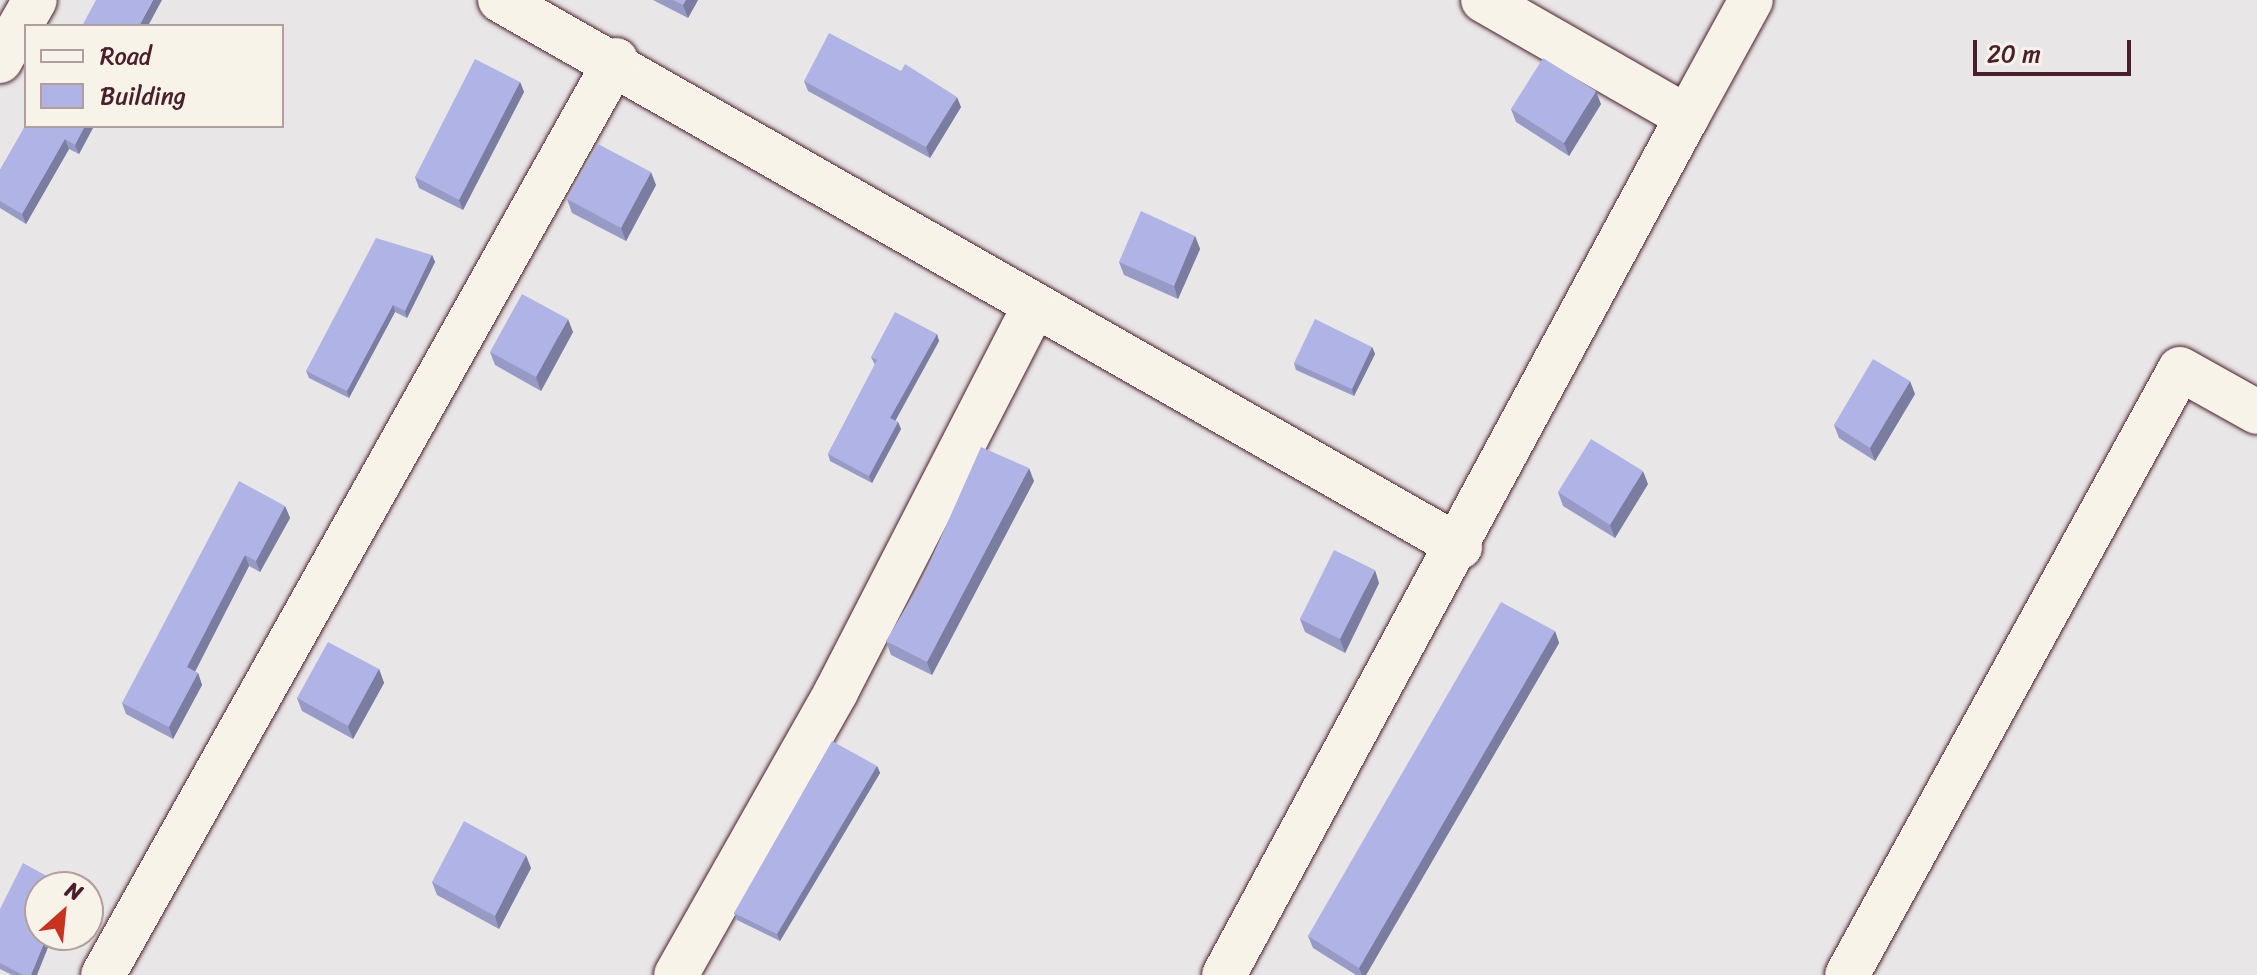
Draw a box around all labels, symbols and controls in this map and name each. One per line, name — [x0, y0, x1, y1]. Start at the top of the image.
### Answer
legend — [24, 24, 284, 128]
scale bar — [1977, 24, 2135, 74]
text: 20 m — [1987, 33, 2041, 75]
text: Road — [100, 35, 151, 77]
text: Building — [100, 75, 186, 117]
text: N — [59, 870, 90, 912]
north arrow — [24, 871, 104, 951]

